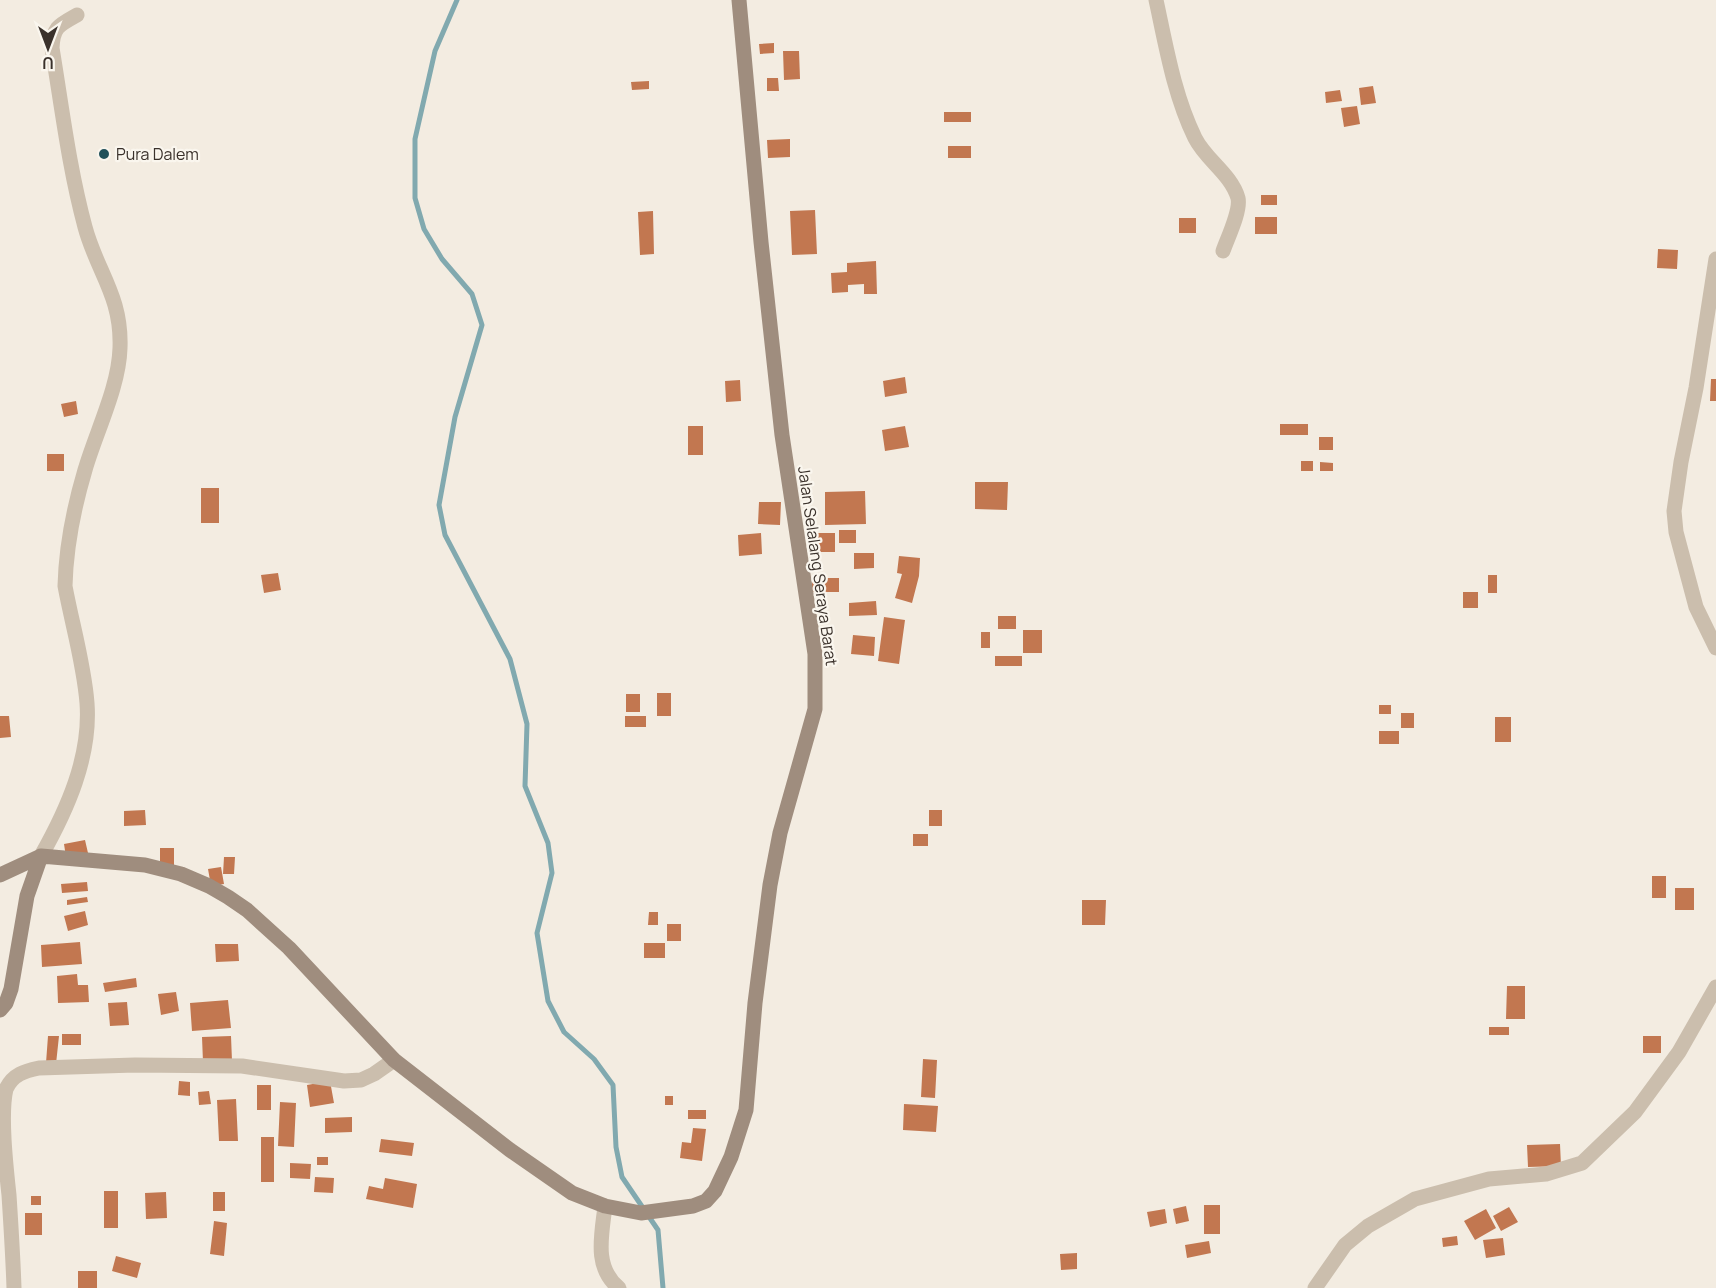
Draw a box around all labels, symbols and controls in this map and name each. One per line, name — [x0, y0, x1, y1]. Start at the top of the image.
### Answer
north arrow — [18, 18, 78, 78]
text: U — [42, 52, 54, 74]
place label: Pura Dalem — [116, 143, 199, 165]
marker: Pura Dalem — [97, 147, 111, 161]
street label: Jalan Selalang Seraya Barat — [793, 465, 843, 667]

